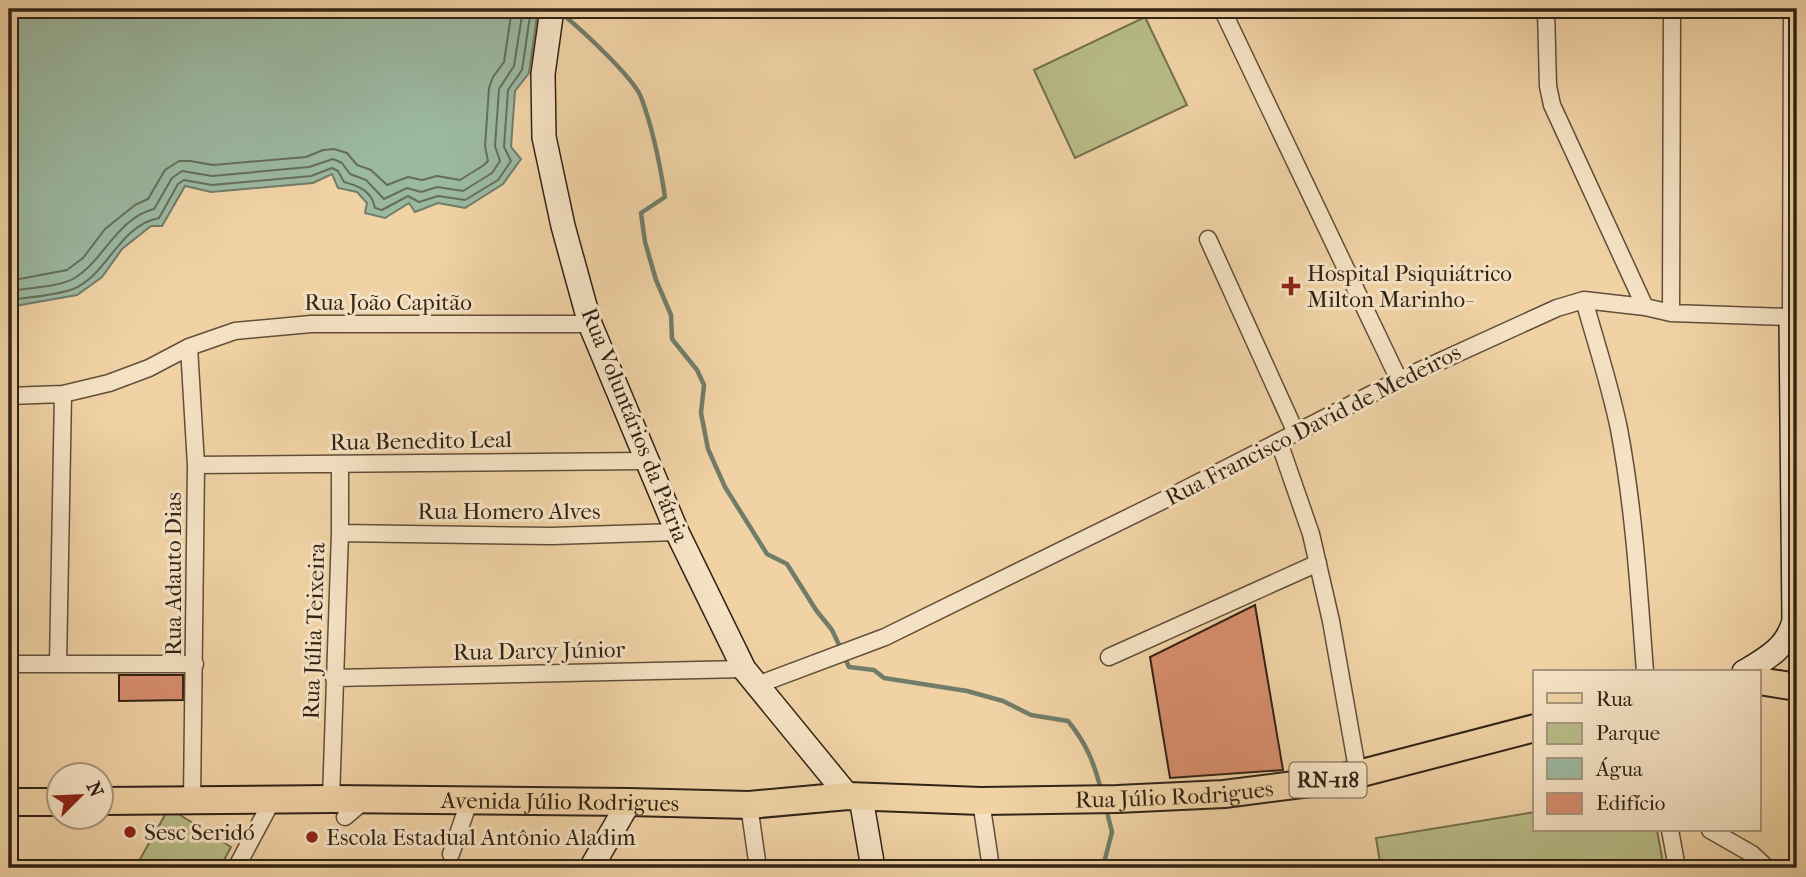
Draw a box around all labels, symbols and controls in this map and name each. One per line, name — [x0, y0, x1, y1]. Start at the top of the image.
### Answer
place label: Hospital Psiquiátrico Milton Marinho- — [1307, 260, 1512, 313]
marker: Hospital Psiquiátrico Milton Marinho- — [1281, 276, 1301, 296]
street label: Rua João Capitão — [304, 289, 472, 316]
street label: Rua Voluntários da Pátria — [576, 304, 695, 547]
street label: Rua Francisco David de Medeiros — [1161, 339, 1465, 511]
street label: Rua Benedito Leal — [330, 426, 513, 456]
street label: Rua Adauto Dias — [160, 492, 187, 656]
street label: Rua Homero Alves — [418, 498, 600, 525]
street label: Rua Júlia Teixeira — [297, 542, 331, 720]
street label: Rua Darcy Júnior — [453, 636, 626, 666]
legend — [1533, 670, 1760, 832]
text: Rua — [1596, 687, 1633, 711]
text: Parque — [1596, 721, 1660, 745]
text: Água — [1595, 757, 1643, 781]
north arrow — [46, 762, 116, 832]
road number: RN-118 — [1290, 762, 1366, 798]
street label: Rua Júlio Rodrigues — [1075, 774, 1275, 813]
text: N — [82, 778, 108, 801]
street label: Avenida Júlio Rodrigues — [440, 787, 680, 817]
text: Edifício — [1596, 791, 1665, 815]
place label: Sesc Seridó — [144, 819, 255, 846]
marker: Sesc Seridó — [122, 824, 138, 840]
place label: Escola Estadual Antônio Aladim — [326, 824, 636, 851]
marker: Escola Estadual Antônio Aladim — [304, 829, 320, 845]

